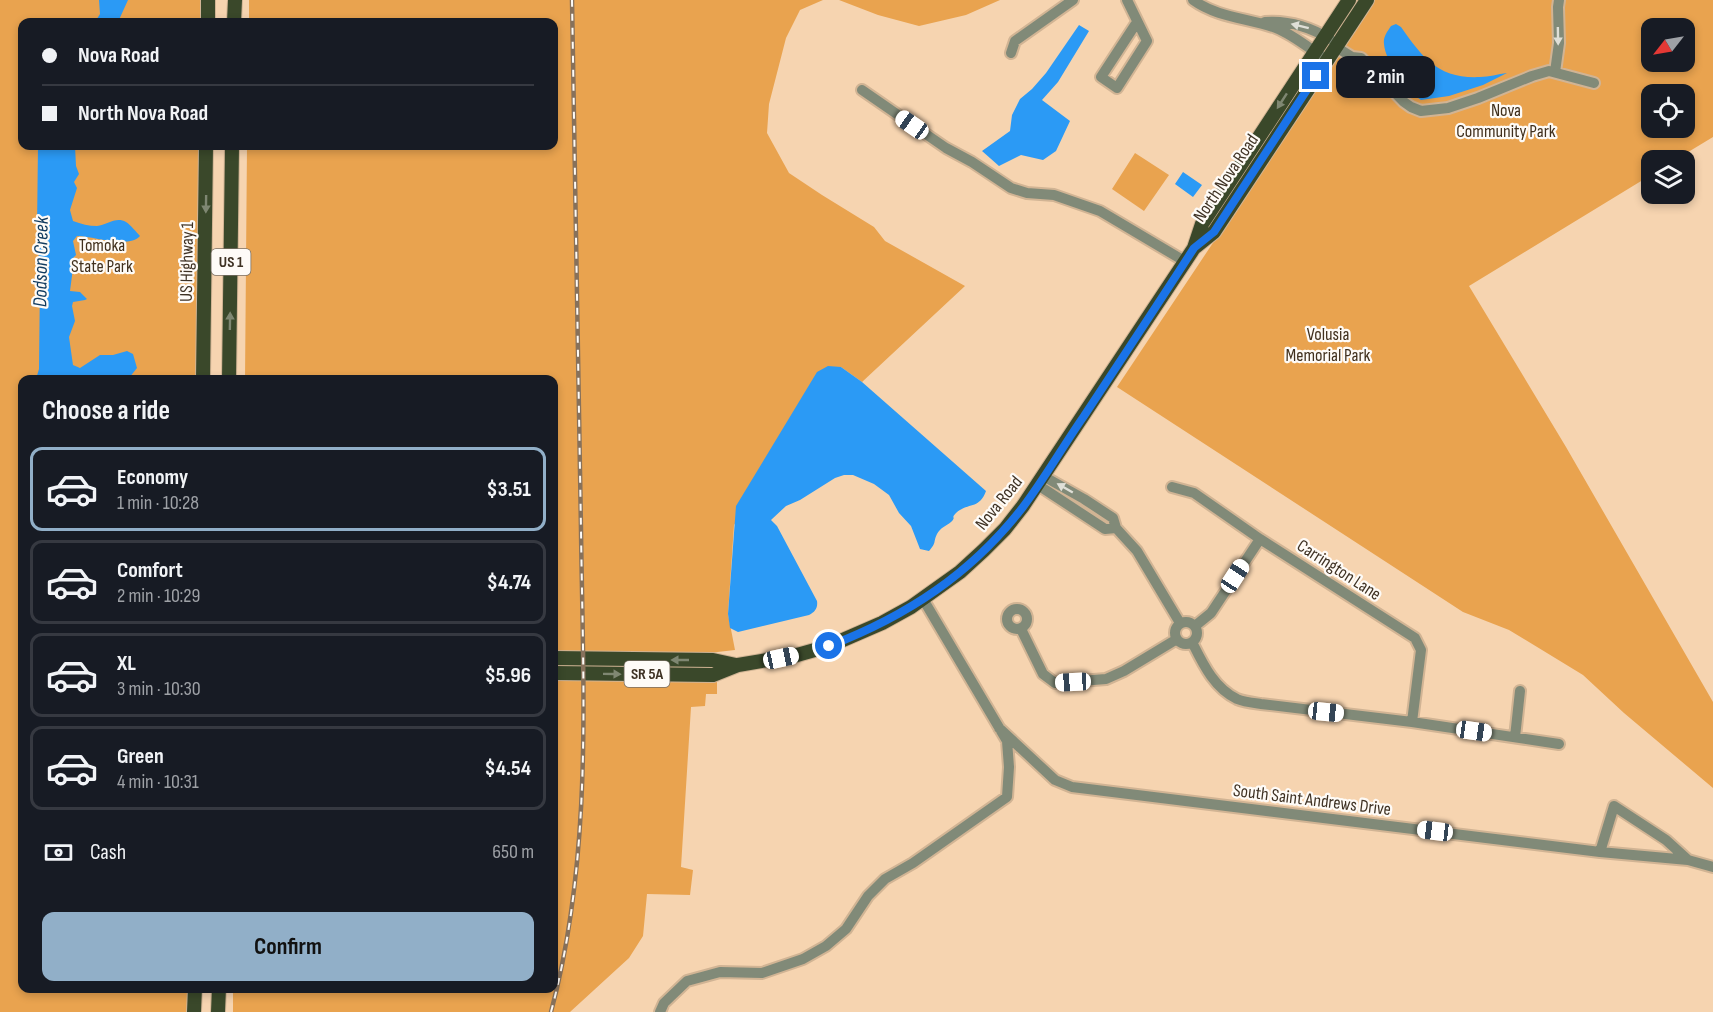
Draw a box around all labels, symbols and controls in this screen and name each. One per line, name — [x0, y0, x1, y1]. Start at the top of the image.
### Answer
north arrow — [1641, 18, 1695, 72]
map controls — [1641, 18, 1695, 204]
one-way arrow — [1291, 20, 1309, 30]
one-way arrow — [1554, 26, 1563, 45]
text: Nova Road — [78, 42, 159, 69]
callout: 2 min — [1337, 55, 1436, 97]
route end — [1302, 62, 1329, 89]
text: 2 min — [1366, 65, 1405, 89]
button: locate — [1641, 84, 1695, 138]
one-way arrow — [1277, 93, 1288, 109]
text: North Nova Road — [78, 100, 208, 127]
park label: Nova Community Park — [1456, 100, 1556, 142]
car — [892, 107, 932, 143]
street label: North Nova Road — [1189, 130, 1263, 226]
button: layers — [1641, 150, 1695, 204]
one-way arrow — [201, 194, 211, 213]
water label: Dodson Creek — [28, 216, 54, 307]
street label: US Highway 1 — [176, 221, 198, 302]
park label: Tomoka State Park — [71, 235, 133, 277]
road number: US 1 — [212, 249, 250, 275]
one-way arrow — [225, 312, 234, 331]
park label: Volusia Memorial Park — [1286, 324, 1371, 366]
text: Choose a ride — [42, 395, 170, 427]
icon: car — [45, 462, 99, 516]
text: Economy — [117, 464, 188, 491]
street label: Nova Road — [971, 472, 1027, 534]
text: $3.51 — [487, 476, 531, 503]
one-way arrow — [1056, 483, 1073, 493]
text: 1 min · 10:28 — [117, 491, 199, 515]
street label: Carrington Lane — [1293, 535, 1385, 605]
icon: car — [45, 555, 99, 609]
car — [1218, 556, 1252, 596]
text: Comfort — [117, 557, 183, 584]
text: $4.74 — [487, 569, 531, 596]
text: 2 min · 10:29 — [117, 584, 200, 608]
route start — [815, 632, 842, 659]
car — [762, 645, 800, 671]
icon: car — [45, 648, 99, 702]
text: XL — [117, 650, 136, 677]
one-way arrow — [671, 655, 690, 665]
road number: SR 5A — [624, 661, 670, 687]
text: $5.96 — [485, 662, 531, 689]
one-way arrow — [602, 669, 621, 679]
car — [1055, 672, 1091, 692]
text: 3 min · 10:30 — [117, 677, 201, 701]
car — [1307, 701, 1345, 723]
car — [1455, 720, 1493, 742]
icon: car — [45, 741, 99, 795]
text: Green — [117, 743, 164, 770]
text: $4.54 — [485, 755, 531, 782]
text: 4 min · 10:31 — [117, 770, 199, 794]
street label: South Saint Andrews Drive — [1232, 780, 1392, 820]
car — [1416, 820, 1454, 842]
icon: cash — [42, 836, 75, 869]
text: Cash — [90, 839, 126, 866]
text: 650 m — [492, 840, 534, 864]
button: Confirm — [42, 912, 534, 981]

